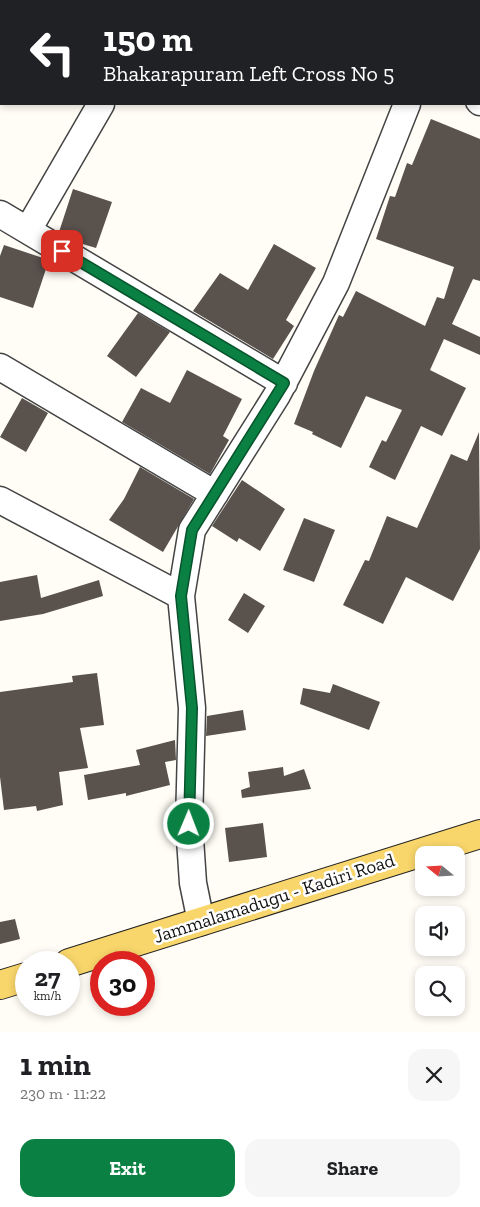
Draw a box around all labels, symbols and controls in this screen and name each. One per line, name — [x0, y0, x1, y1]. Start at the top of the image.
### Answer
text: 150 m — [103, 18, 193, 60]
icon: left — [20, 20, 85, 85]
text: Bhakarapuram Left Cross No 5 — [103, 60, 394, 87]
pin — [41, 230, 83, 272]
icon: arrive — [48, 237, 76, 265]
position arrow — [162, 797, 214, 849]
north arrow — [415, 846, 465, 896]
map controls — [415, 846, 465, 1016]
street label: Jammalamadugu - Kadiri Road — [151, 848, 398, 948]
button: sound — [415, 906, 465, 956]
speed limit sign: 30 — [90, 951, 155, 1016]
text: 27 — [35, 962, 60, 992]
button: search — [415, 966, 465, 1016]
text: km/h — [34, 989, 61, 1003]
text: 1 min — [20, 1047, 91, 1083]
button: close — [408, 1049, 460, 1101]
text: 230 m · 11:22 — [20, 1084, 106, 1103]
button: Exit — [20, 1139, 235, 1197]
button: Share — [245, 1139, 460, 1197]

